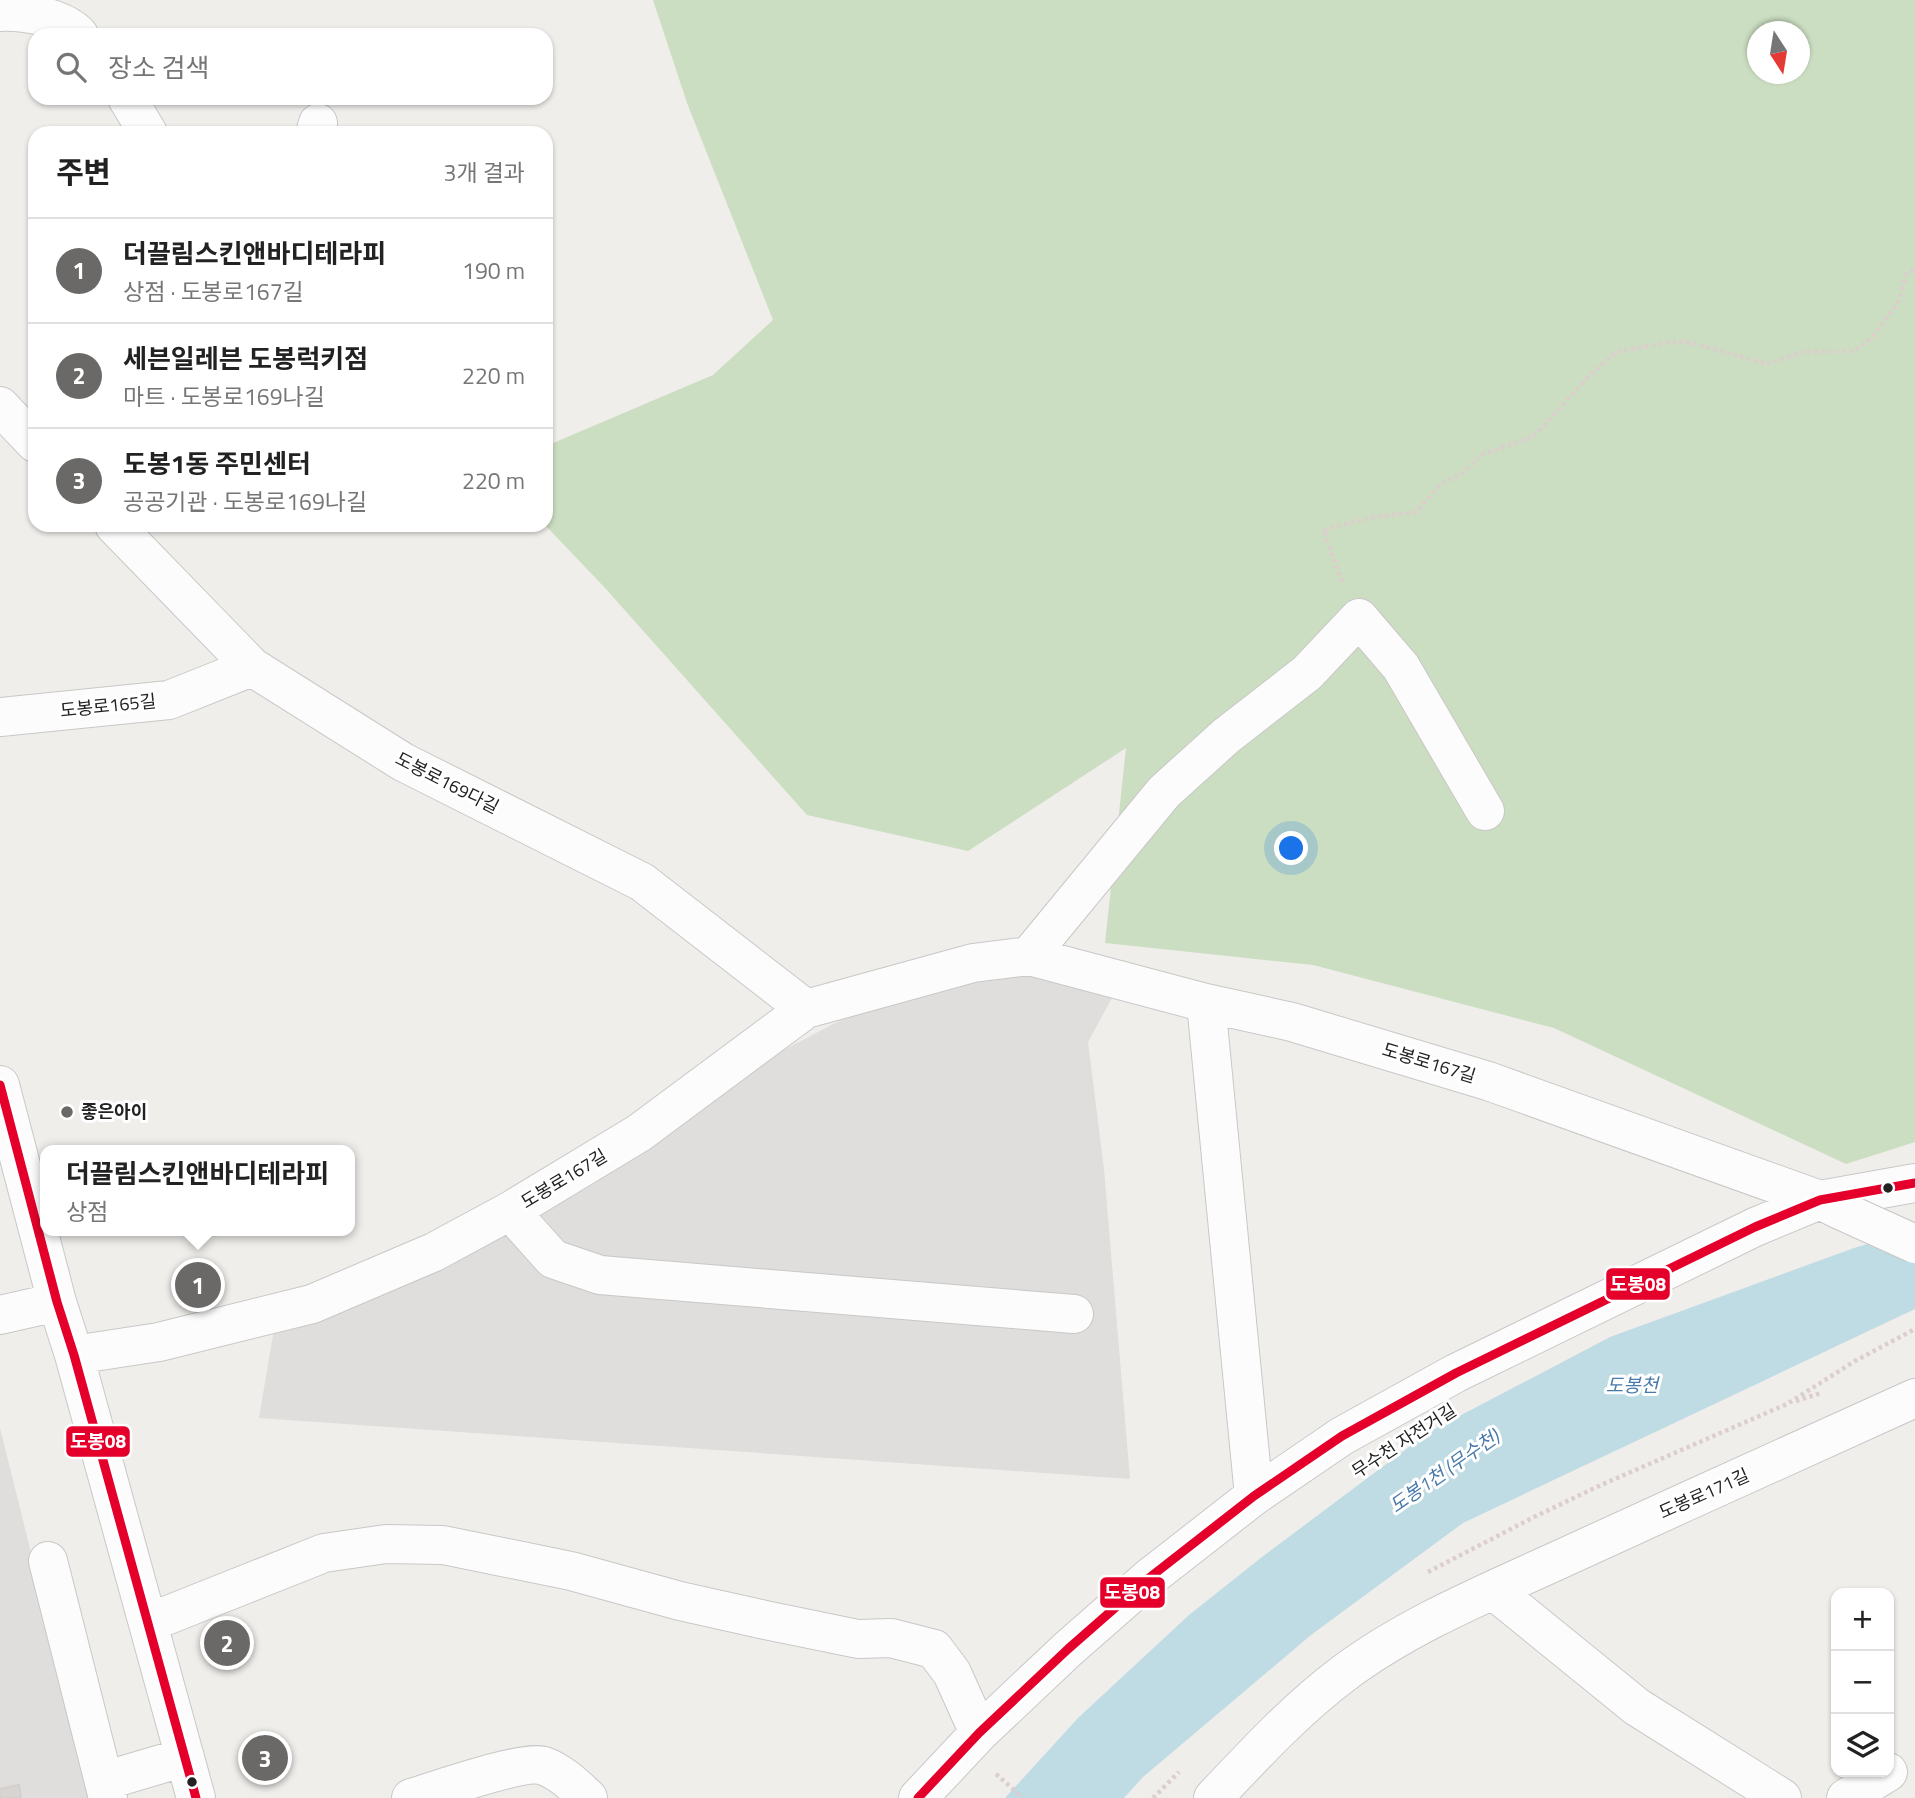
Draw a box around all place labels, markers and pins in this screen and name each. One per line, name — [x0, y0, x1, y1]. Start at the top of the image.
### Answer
place label: 좋은아이 — [81, 1098, 147, 1125]
marker: 좋은아이 — [59, 1104, 75, 1120]
unlabelled marker — [1881, 1181, 1895, 1195]
pin: 1 — [175, 1259, 221, 1311]
pin: 2 — [204, 1617, 250, 1669]
pin: 3 — [242, 1732, 288, 1784]
unlabelled marker — [185, 1775, 199, 1789]

